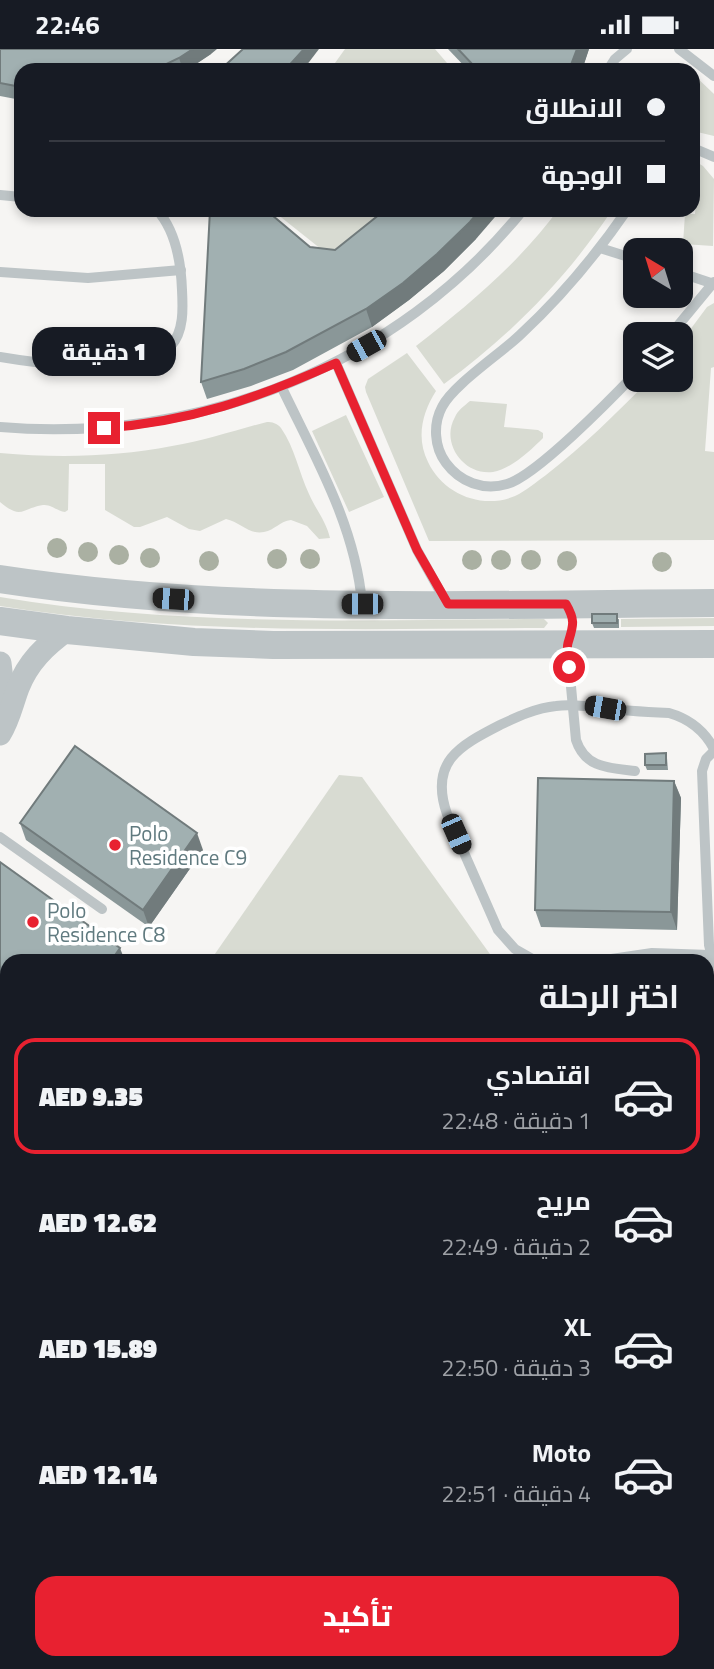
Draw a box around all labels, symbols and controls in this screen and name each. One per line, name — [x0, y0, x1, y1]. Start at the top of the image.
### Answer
text: 22:46 — [35, 5, 100, 44]
text: الانطلاق — [525, 88, 623, 127]
text: الوجهة — [542, 155, 623, 194]
north arrow — [623, 238, 693, 308]
map controls — [623, 238, 693, 392]
button: layers — [623, 322, 693, 392]
callout: 1 دقيقة — [32, 327, 176, 375]
car — [343, 327, 390, 365]
text: 1 دقيقة — [62, 334, 146, 369]
route end — [88, 412, 120, 444]
car — [152, 587, 195, 611]
car — [342, 594, 384, 615]
route start — [553, 651, 585, 683]
car — [583, 694, 628, 722]
car — [438, 811, 475, 857]
place label: Polo Residence C9 — [129, 817, 247, 873]
marker: Polo Residence C9 — [107, 837, 123, 853]
place label: Polo Residence C8 — [47, 894, 165, 950]
marker: Polo Residence C8 — [25, 914, 41, 930]
text: اختر الرحلة — [539, 972, 679, 1020]
text: اقتصادي — [486, 1055, 591, 1094]
icon: car — [612, 1065, 675, 1128]
text: AED 9.35 — [39, 1077, 143, 1116]
text: 1 دقيقة · 22:48 — [442, 1103, 591, 1138]
text: مريح — [536, 1181, 591, 1220]
icon: car — [612, 1191, 675, 1254]
text: AED 12.62 — [39, 1203, 157, 1242]
text: 2 دقيقة · 22:49 — [442, 1229, 591, 1264]
text: XL — [564, 1307, 591, 1346]
icon: car — [612, 1317, 675, 1380]
text: AED 15.89 — [39, 1329, 157, 1368]
text: 3 دقيقة · 22:50 — [442, 1350, 591, 1385]
text: Moto — [532, 1433, 591, 1472]
icon: car — [612, 1443, 675, 1506]
text: AED 12.14 — [39, 1455, 157, 1494]
text: 4 دقيقة · 22:51 — [442, 1476, 591, 1511]
button: تأكيد — [35, 1576, 679, 1656]

